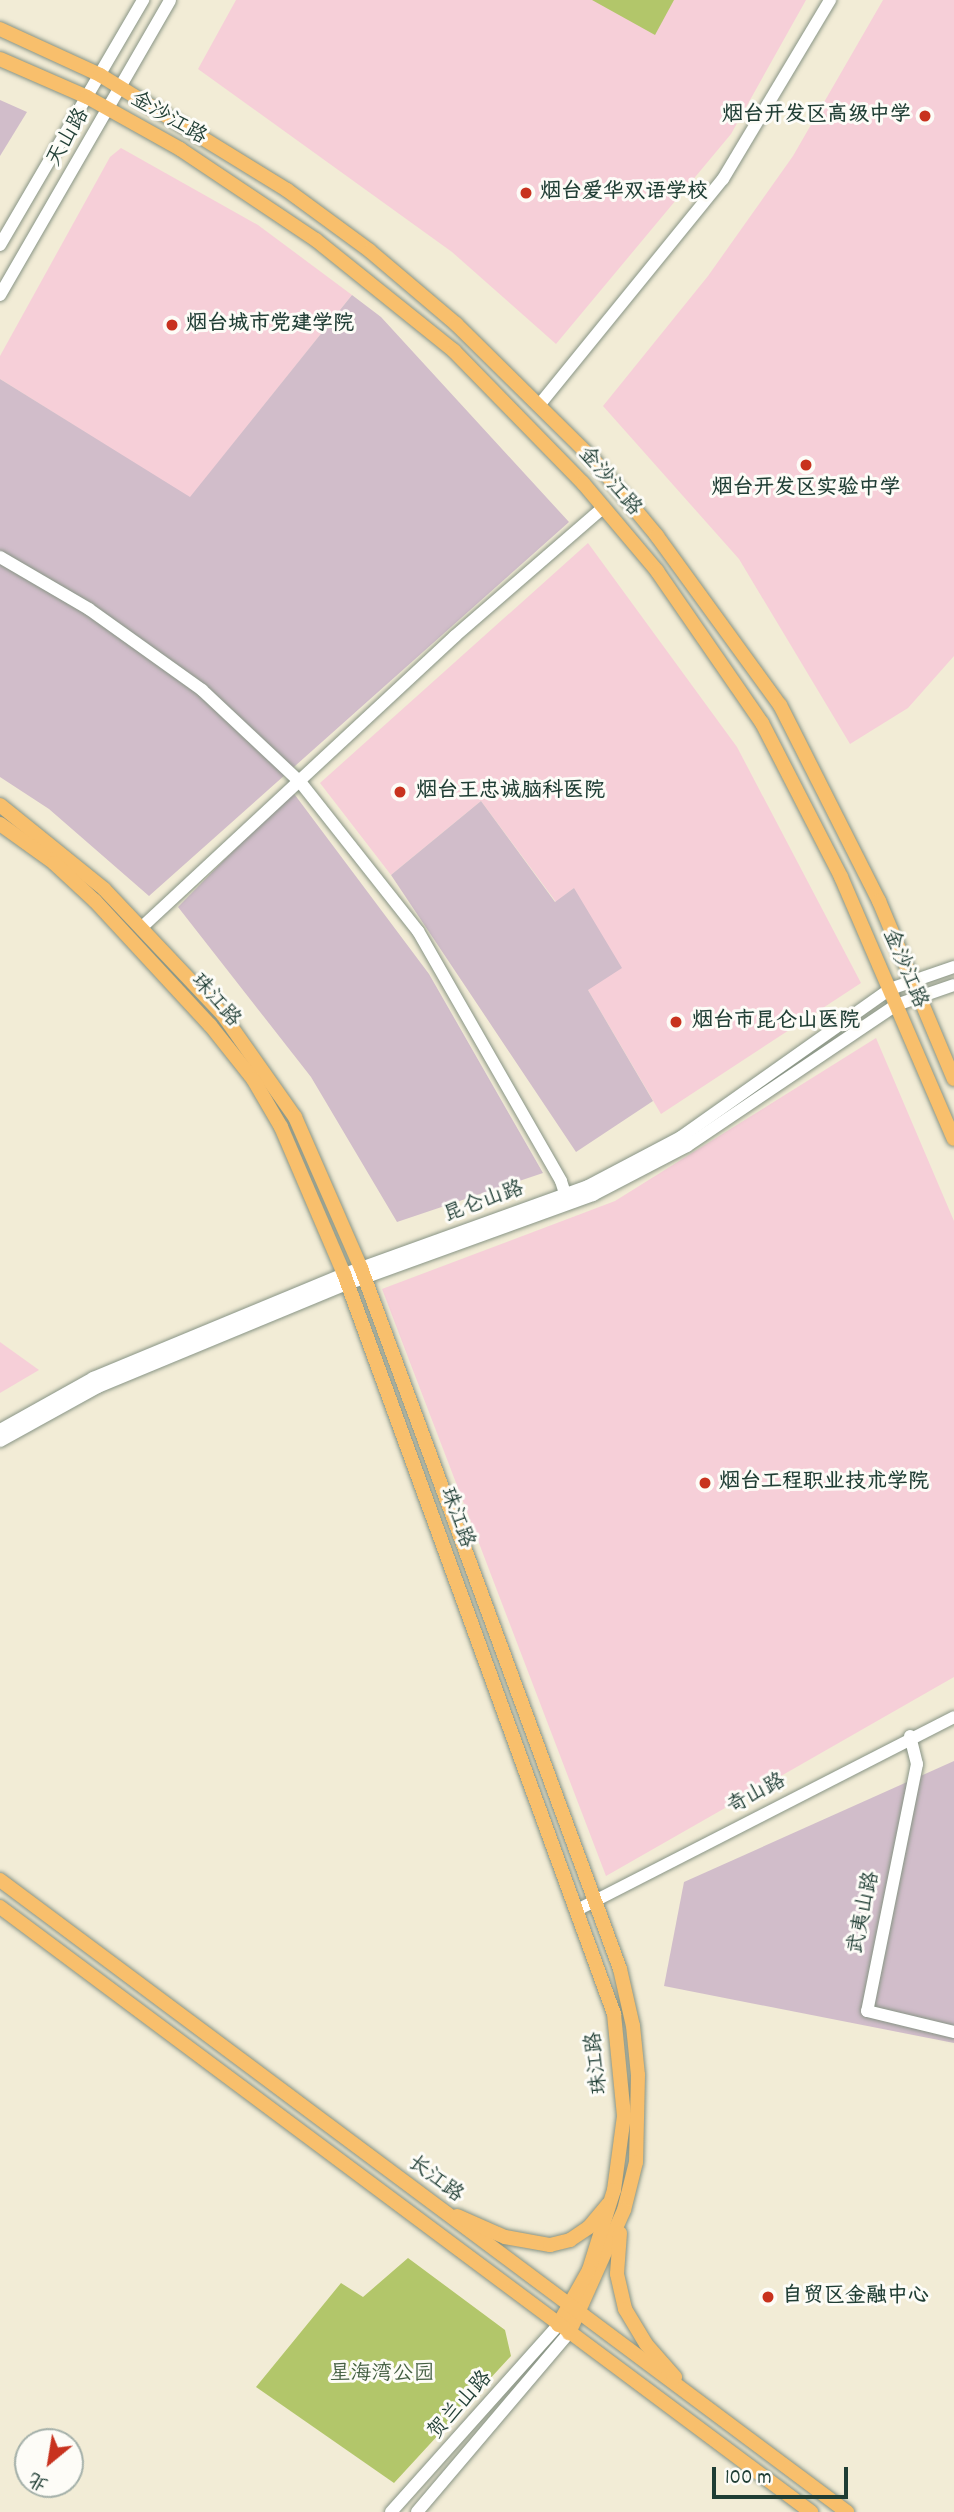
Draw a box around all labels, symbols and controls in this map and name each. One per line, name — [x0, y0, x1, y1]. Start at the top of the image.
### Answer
street label: 金沙江路 — [125, 87, 211, 151]
place label: 烟台开发区高级中学 — [722, 103, 911, 129]
street label: 天山路 — [42, 104, 96, 172]
marker: 烟台开发区高级中学 — [917, 108, 933, 124]
place label: 烟台爱华双语学校 — [540, 180, 708, 206]
marker: 烟台爱华双语学校 — [518, 185, 534, 201]
place label: 烟台城市党建学院 — [186, 312, 354, 338]
marker: 烟台城市党建学院 — [164, 317, 180, 333]
street label: 金沙江路 — [572, 442, 646, 522]
marker: 烟台开发区实验中学 — [798, 457, 814, 473]
place label: 烟台开发区实验中学 — [712, 476, 900, 502]
place label: 烟台王忠诚脑科医院 — [416, 779, 605, 805]
marker: 烟台王忠诚脑科医院 — [390, 782, 410, 802]
street label: 金沙江路 — [876, 925, 932, 1013]
street label: 珠江路 — [185, 969, 245, 1033]
place label: 烟台市昆仑山医院 — [692, 1009, 860, 1035]
marker: 烟台市昆仑山医院 — [666, 1012, 686, 1032]
street label: 昆仑山路 — [440, 1177, 528, 1229]
place label: 烟台工程职业技术学院 — [719, 1470, 929, 1496]
marker: 烟台工程职业技术学院 — [697, 1475, 713, 1491]
street label: 珠江路 — [433, 1484, 479, 1552]
street label: 奇山路 — [723, 1769, 791, 1821]
street label: 武夷山路 — [844, 1869, 886, 1957]
street label: 珠江路 — [582, 2030, 614, 2096]
street label: 长江路 — [402, 2151, 468, 2209]
place label: 自贸区金融中心 — [782, 2284, 929, 2310]
marker: 自贸区金融中心 — [760, 2289, 776, 2305]
park label: 星海湾公园 — [330, 2362, 434, 2388]
street label: 贺兰山路 — [424, 2366, 498, 2446]
north arrow — [14, 2428, 84, 2498]
scale bar — [716, 2452, 852, 2496]
text: 北 — [24, 2463, 54, 2496]
text: 100 m — [725, 2464, 772, 2494]

